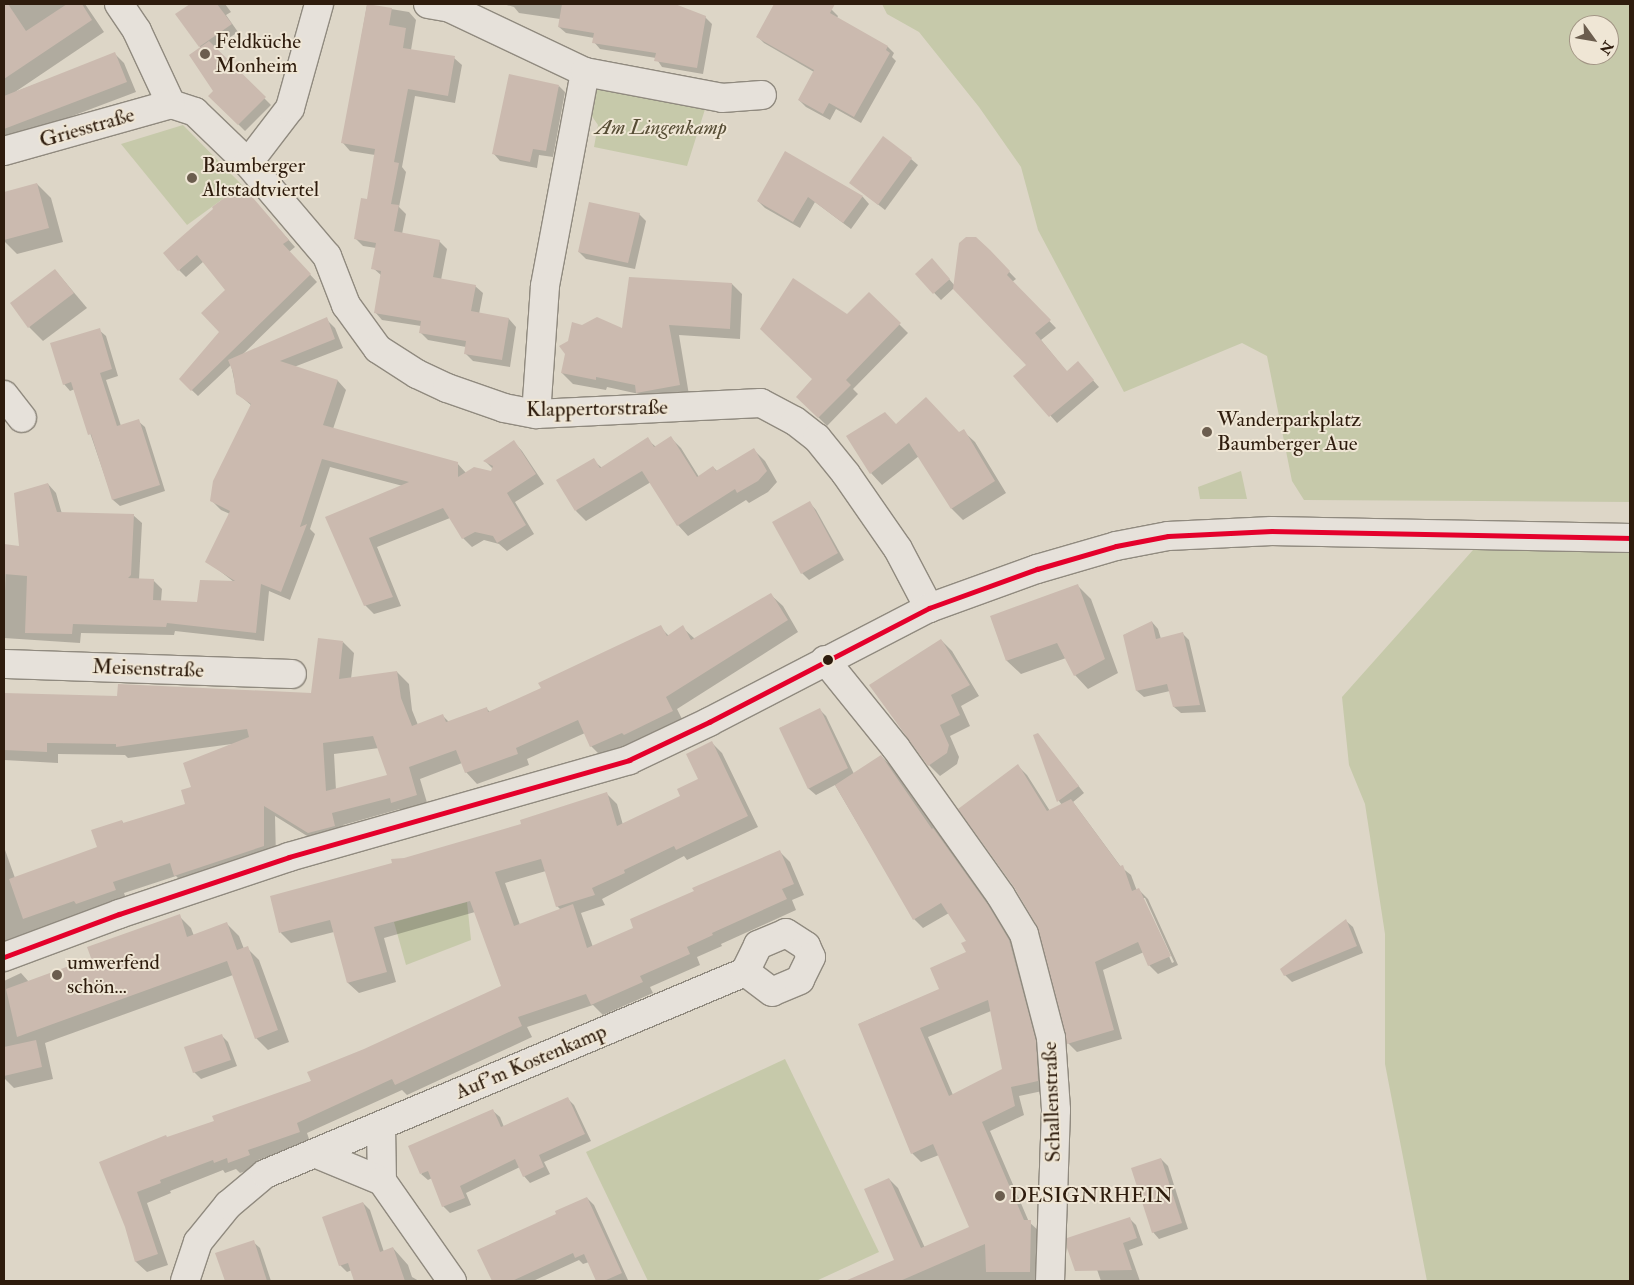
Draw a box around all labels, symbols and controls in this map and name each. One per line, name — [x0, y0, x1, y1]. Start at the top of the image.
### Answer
north arrow — [1569, 15, 1619, 65]
place label: Feldküche Monheim — [215, 29, 301, 79]
text: N — [1596, 38, 1617, 58]
marker: Feldküche Monheim — [199, 48, 211, 60]
street label: Griesstraße — [37, 102, 137, 154]
park label: Am Lingenkamp — [595, 115, 727, 141]
place label: Baumberger Altstadtviertel — [202, 153, 319, 203]
marker: Baumberger Altstadtviertel — [186, 172, 198, 184]
street label: Klappertorstraße — [526, 395, 668, 423]
place label: Wanderparkplatz Baumberger Aue — [1217, 407, 1361, 457]
marker: Wanderparkplatz Baumberger Aue — [1201, 426, 1213, 438]
street label: Meisenstraße — [92, 654, 204, 684]
unlabelled marker — [823, 655, 833, 665]
place label: umwerfend schön... — [67, 950, 160, 1000]
marker: umwerfend schön... — [51, 969, 63, 981]
street label: Auf'm Kostenkamp — [452, 1019, 610, 1105]
street label: Schallenstraße — [1037, 1041, 1067, 1163]
place label: DESIGNRHEIN — [1010, 1183, 1173, 1209]
marker: DESIGNRHEIN — [994, 1190, 1006, 1202]

